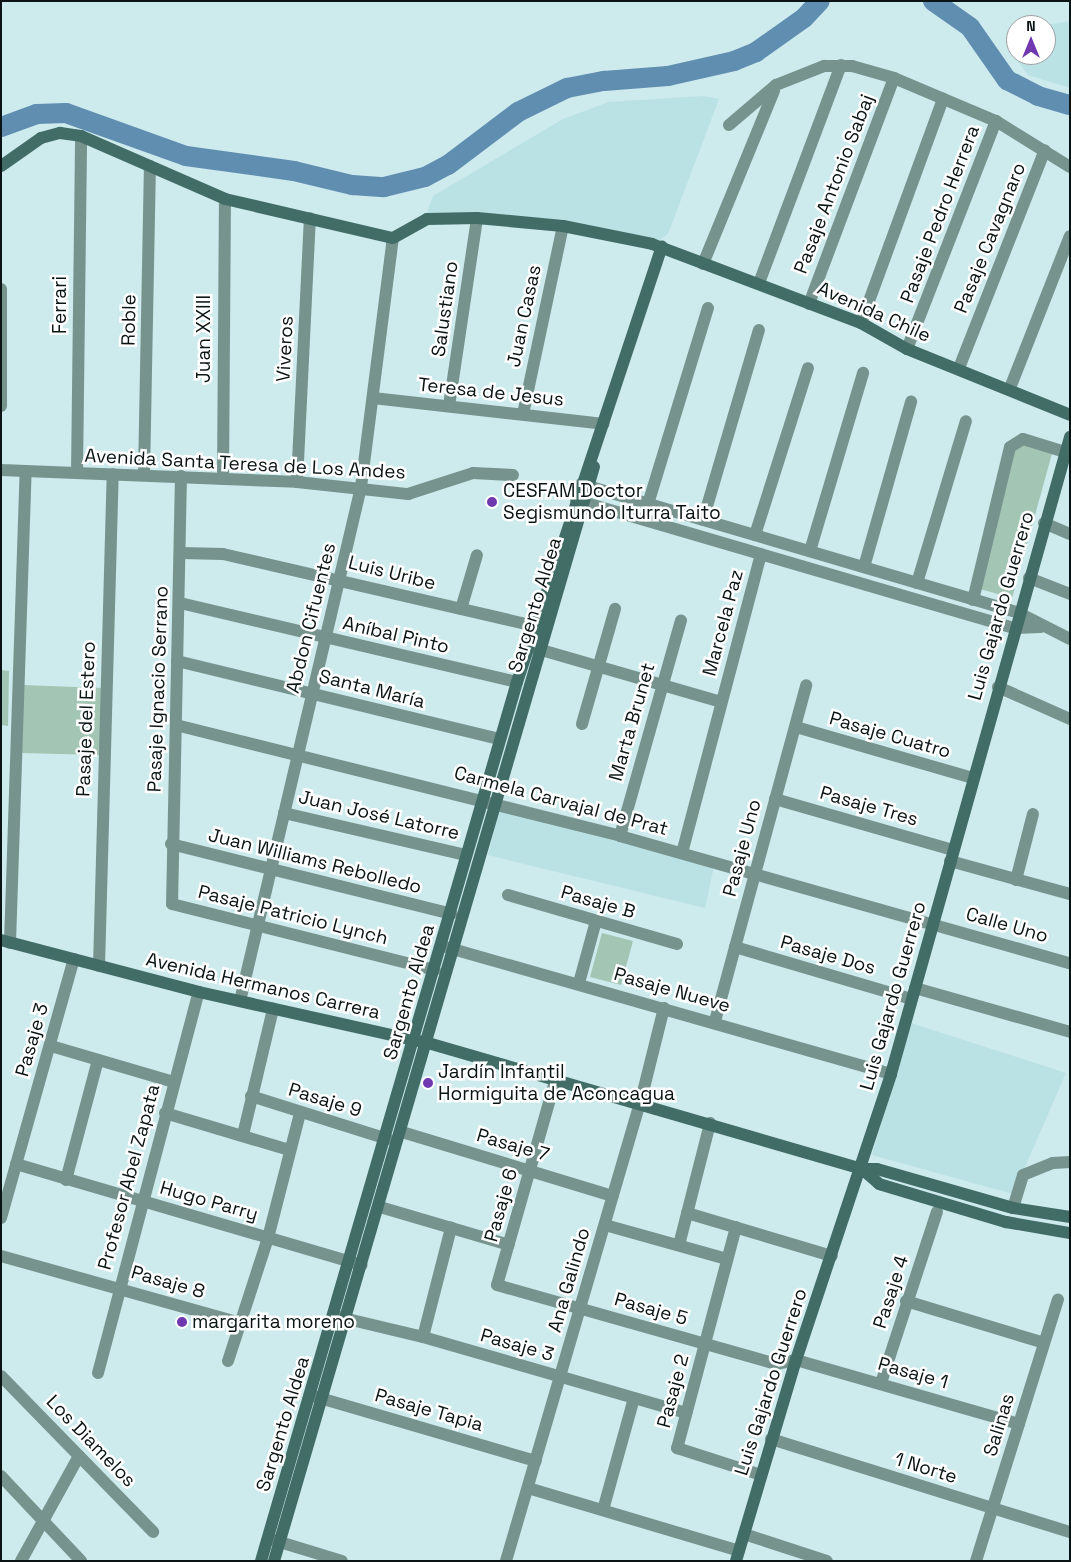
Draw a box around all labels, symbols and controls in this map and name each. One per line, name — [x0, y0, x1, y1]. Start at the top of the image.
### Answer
north arrow — [1006, 15, 1056, 65]
text: N — [1026, 17, 1036, 35]
street label: Pasaje Antonio Sabaj — [789, 91, 879, 277]
street label: Pasaje Pedro Herrera — [896, 122, 984, 306]
street label: Pasaje Cavagnaro — [949, 159, 1031, 317]
street label: Salustiano — [427, 260, 463, 358]
street label: Juan Casas — [502, 263, 546, 369]
street label: Ferrari — [49, 276, 71, 334]
street label: Avenida Chile — [814, 277, 934, 347]
street label: Roble — [117, 294, 141, 346]
street label: Juan XXIII — [193, 295, 215, 383]
street label: Viveros — [272, 315, 298, 383]
street label: Teresa de Jesus — [417, 373, 565, 411]
street label: Avenida Santa Teresa de Los Andes — [83, 444, 407, 484]
place label: CESFAM Doctor Segismundo Iturra Taito — [503, 480, 721, 524]
marker: CESFAM Doctor Segismundo Iturra Taito — [485, 495, 499, 509]
street label: Luis Gajardo Guerrero — [963, 509, 1039, 703]
street label: Sargento Aldea — [504, 535, 566, 675]
street label: Abdon Cifuentes — [281, 541, 341, 695]
street label: Luis Uribe — [346, 551, 438, 595]
street label: Marcela Paz — [698, 567, 748, 679]
street label: Pasaje Ignacio Serrano — [143, 585, 173, 793]
street label: Aníbal Pinto — [341, 612, 451, 658]
street label: Pasaje del Estero — [72, 641, 100, 797]
street label: Marta Brunet — [604, 660, 660, 784]
street label: Santa María — [317, 665, 427, 713]
street label: Pasaje Cuatro — [827, 707, 953, 763]
street label: Carmela Carvajal de Prat — [452, 761, 670, 841]
street label: Pasaje Tres — [817, 781, 921, 831]
street label: Juan José Latorre — [296, 785, 462, 845]
street label: Pasaje Uno — [718, 797, 766, 899]
street label: Juan Williams Rebolledo — [206, 823, 424, 899]
street label: Pasaje Patricio Lynch — [196, 880, 390, 950]
street label: Pasaje B — [558, 881, 638, 923]
street label: Luis Gajardo Guerrero — [855, 899, 931, 1093]
street label: Calle Uno — [963, 902, 1051, 948]
street label: Sargento Aldea — [379, 921, 439, 1063]
street label: Pasaje Dos — [778, 931, 878, 979]
street label: Avenida Hermanos Carrera — [144, 948, 382, 1024]
street label: Pasaje Nueve — [611, 963, 733, 1017]
street label: Pasaje 3 — [11, 1001, 53, 1079]
place label: Jardín Infantil Hormiguita de Aconcagua — [438, 1061, 675, 1105]
marker: Jardín Infantil Hormiguita de Aconcagua — [422, 1077, 434, 1089]
street label: Pasaje 9 — [286, 1078, 364, 1122]
street label: Profesor Abel Zapata — [93, 1081, 165, 1273]
street label: Pasaje 7 — [474, 1124, 552, 1166]
street label: Pasaje 6 — [480, 1166, 522, 1244]
street label: Hugo Parry — [157, 1176, 261, 1226]
street label: Ana Galindo — [543, 1225, 595, 1335]
street label: Pasaje 4 — [868, 1253, 914, 1331]
street label: Pasaje 8 — [129, 1261, 207, 1303]
street label: Luis Gajardo Guerrero — [730, 1286, 812, 1478]
street label: Pasaje 5 — [612, 1288, 690, 1330]
place label: margarita moreno — [192, 1311, 355, 1333]
marker: margarita moreno — [176, 1316, 188, 1328]
street label: Pasaje 3 — [478, 1324, 556, 1366]
street label: Pasaje 2 — [652, 1352, 694, 1430]
street label: Pasaje 1 — [875, 1352, 951, 1394]
street label: Sargento Aldea — [252, 1354, 314, 1494]
street label: Pasaje Tapia — [372, 1384, 486, 1436]
street label: Los Diamelos — [41, 1390, 141, 1492]
street label: Salinas — [979, 1391, 1019, 1459]
street label: 1 Norte — [892, 1448, 960, 1488]

